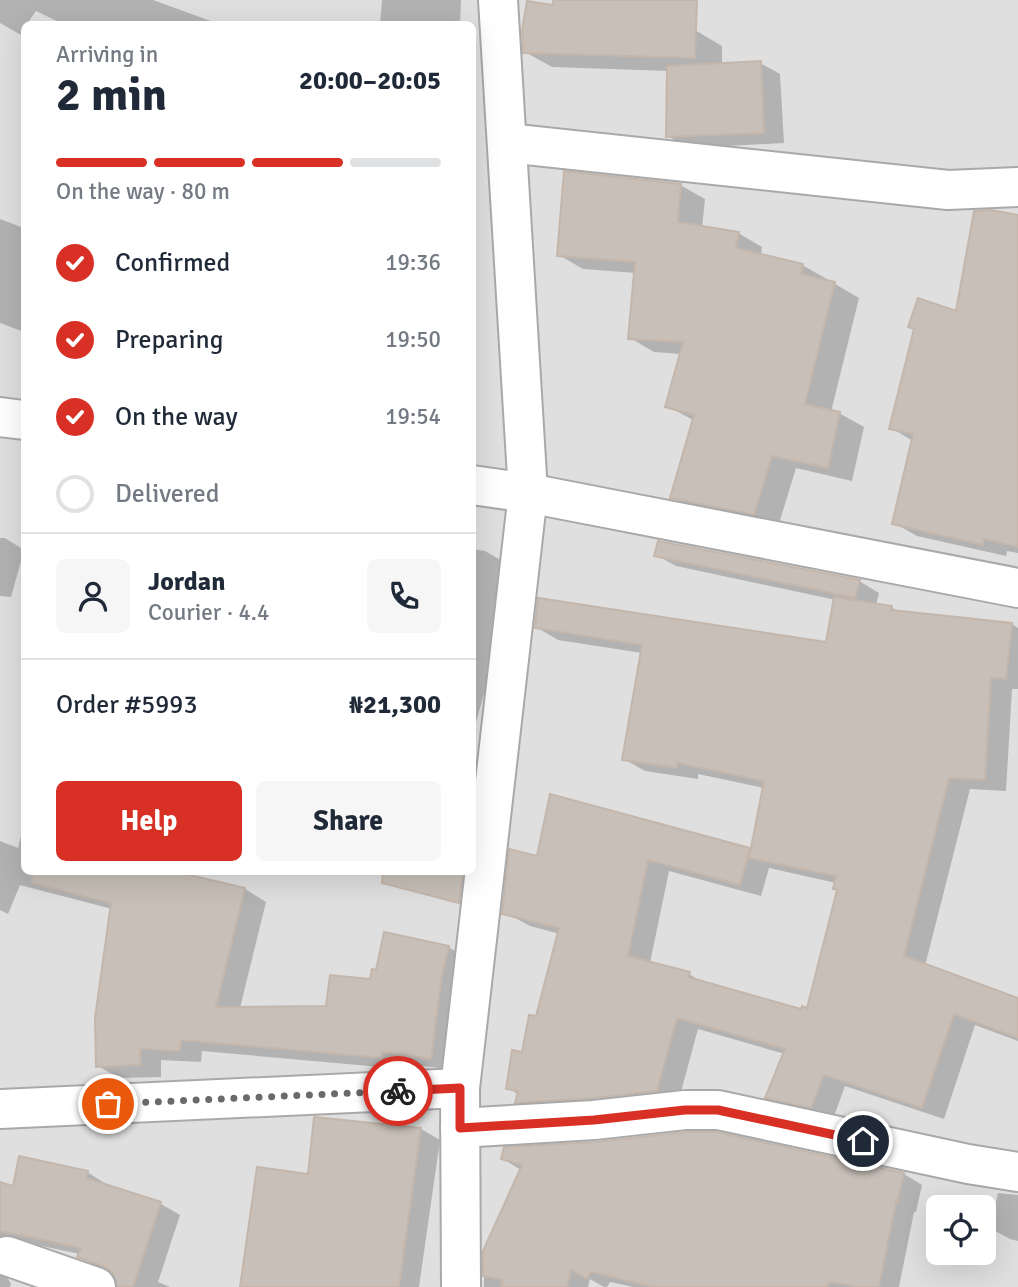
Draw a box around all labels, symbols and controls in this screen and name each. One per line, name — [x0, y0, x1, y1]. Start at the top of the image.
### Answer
text: Arriving in — [56, 40, 158, 69]
text: 20:00–20:05 — [299, 65, 441, 97]
text: 2 min — [56, 67, 167, 123]
text: On the way · 80 m — [56, 177, 230, 206]
icon: check — [56, 244, 94, 282]
text: Confirmed — [115, 247, 230, 279]
text: 19:36 — [385, 248, 441, 277]
icon: check — [56, 321, 94, 359]
text: Preparing — [115, 324, 223, 356]
text: 19:50 — [385, 325, 441, 354]
icon: check — [56, 398, 94, 436]
text: On the way — [115, 401, 238, 433]
text: 19:54 — [385, 402, 441, 431]
text: Delivered — [115, 478, 220, 510]
button: person — [56, 559, 130, 633]
button: phone — [367, 559, 441, 633]
text: Jordan — [148, 566, 225, 598]
text: Courier · 4.4 — [148, 598, 269, 627]
text: Order #5993 — [56, 689, 197, 721]
text: ₦21,300 — [349, 689, 441, 721]
button: Help — [56, 781, 242, 861]
button: Share — [256, 781, 441, 861]
courier — [363, 1056, 433, 1126]
icon: bike — [379, 1072, 417, 1110]
pin — [78, 1074, 138, 1134]
icon: bag — [89, 1085, 127, 1123]
pin — [833, 1111, 893, 1171]
icon: home — [844, 1122, 882, 1160]
map controls — [926, 1195, 996, 1265]
button: locate — [926, 1195, 996, 1265]

